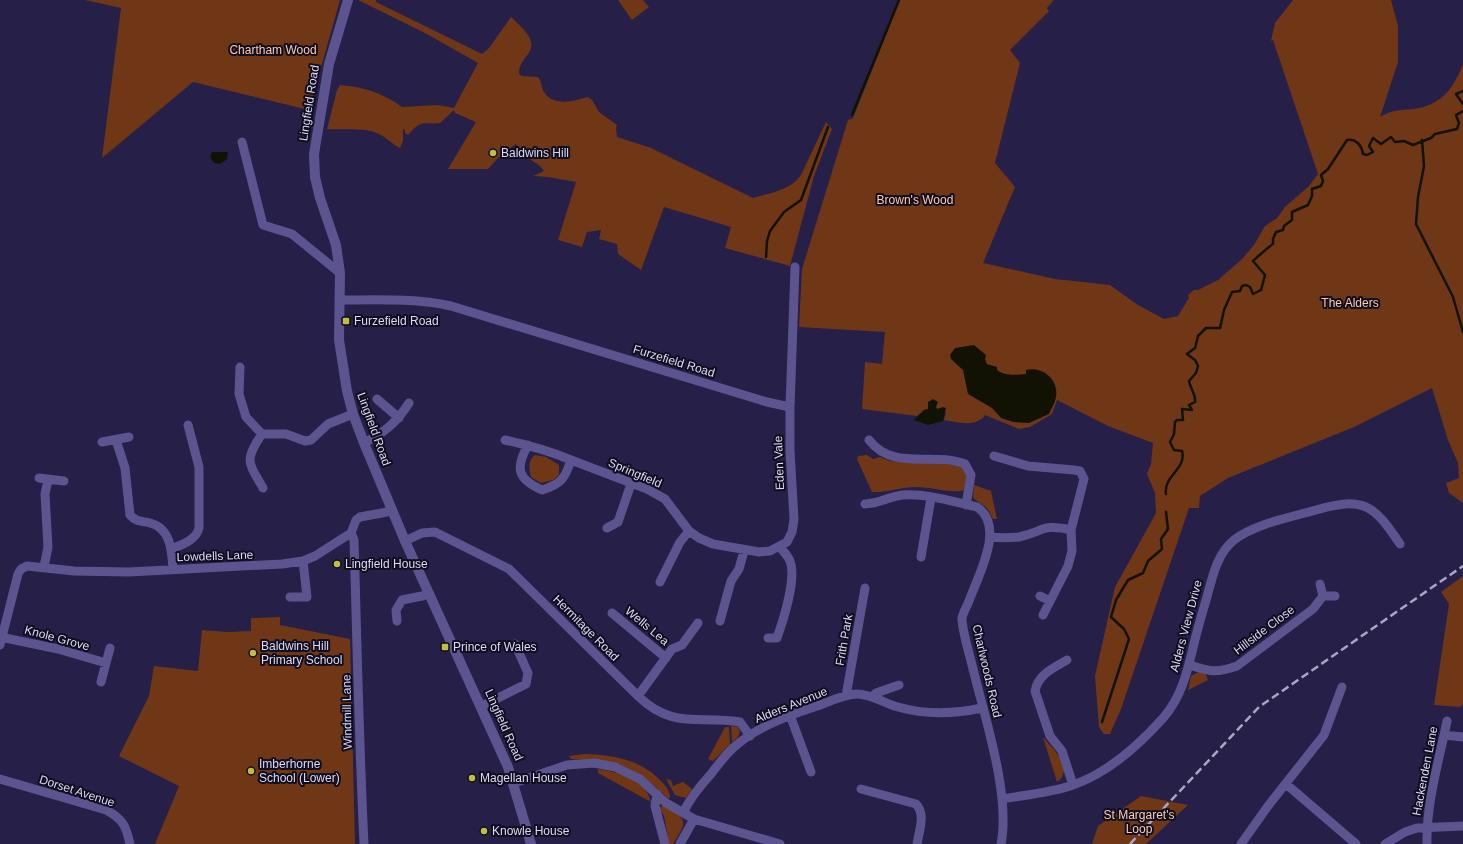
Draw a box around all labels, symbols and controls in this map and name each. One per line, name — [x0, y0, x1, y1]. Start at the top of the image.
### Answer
park label: Chartham Wood — [229, 43, 317, 57]
street label: Lingfield Road — [296, 64, 322, 142]
place label: Baldwins Hill — [501, 146, 569, 160]
marker: Baldwins Hill — [488, 148, 498, 158]
park label: Brown's Wood — [877, 193, 953, 207]
park label: The Alders — [1321, 296, 1379, 310]
place label: Furzefield Road — [354, 314, 439, 328]
marker: Furzefield Road — [341, 316, 351, 326]
street label: Furzefield Road — [631, 342, 717, 380]
street label: Lingfield Road — [354, 391, 394, 467]
street label: Eden Vale — [771, 435, 787, 490]
street label: Springfield — [606, 455, 664, 491]
street label: Lowdells Lane — [176, 548, 254, 564]
place label: Lingfield House — [345, 557, 428, 571]
marker: Lingfield House — [332, 559, 342, 569]
street label: Alders View Drive — [1167, 578, 1205, 673]
street label: Hermitage Road — [550, 592, 622, 664]
street label: Hillside Close — [1231, 602, 1297, 657]
street label: Wells Lea — [622, 604, 672, 648]
street label: Frith Park — [833, 612, 856, 667]
street label: Knole Grove — [23, 623, 91, 653]
street label: Charlwoods Road — [969, 623, 1005, 719]
place label: Baldwins Hill Primary School — [261, 639, 342, 667]
place label: Prince of Wales — [453, 640, 537, 654]
marker: Prince of Wales — [440, 642, 450, 652]
marker: Baldwins Hill Primary School — [248, 648, 258, 658]
street label: Windmill Lane — [339, 674, 355, 750]
street label: Alders Avenue — [753, 684, 830, 726]
street label: Lingfield Road — [482, 687, 526, 763]
street label: Hackenden Lane — [1409, 725, 1441, 817]
place label: Imberhorne School (Lower) — [259, 757, 340, 785]
marker: Imberhorne School (Lower) — [246, 766, 256, 776]
place label: Magellan House — [480, 771, 567, 785]
street label: Dorset Avenue — [38, 772, 117, 810]
marker: Magellan House — [467, 773, 477, 783]
park label: St Margaret's Loop — [1104, 808, 1174, 836]
place label: Knowle House — [492, 824, 570, 838]
marker: Knowle House — [479, 826, 489, 836]

